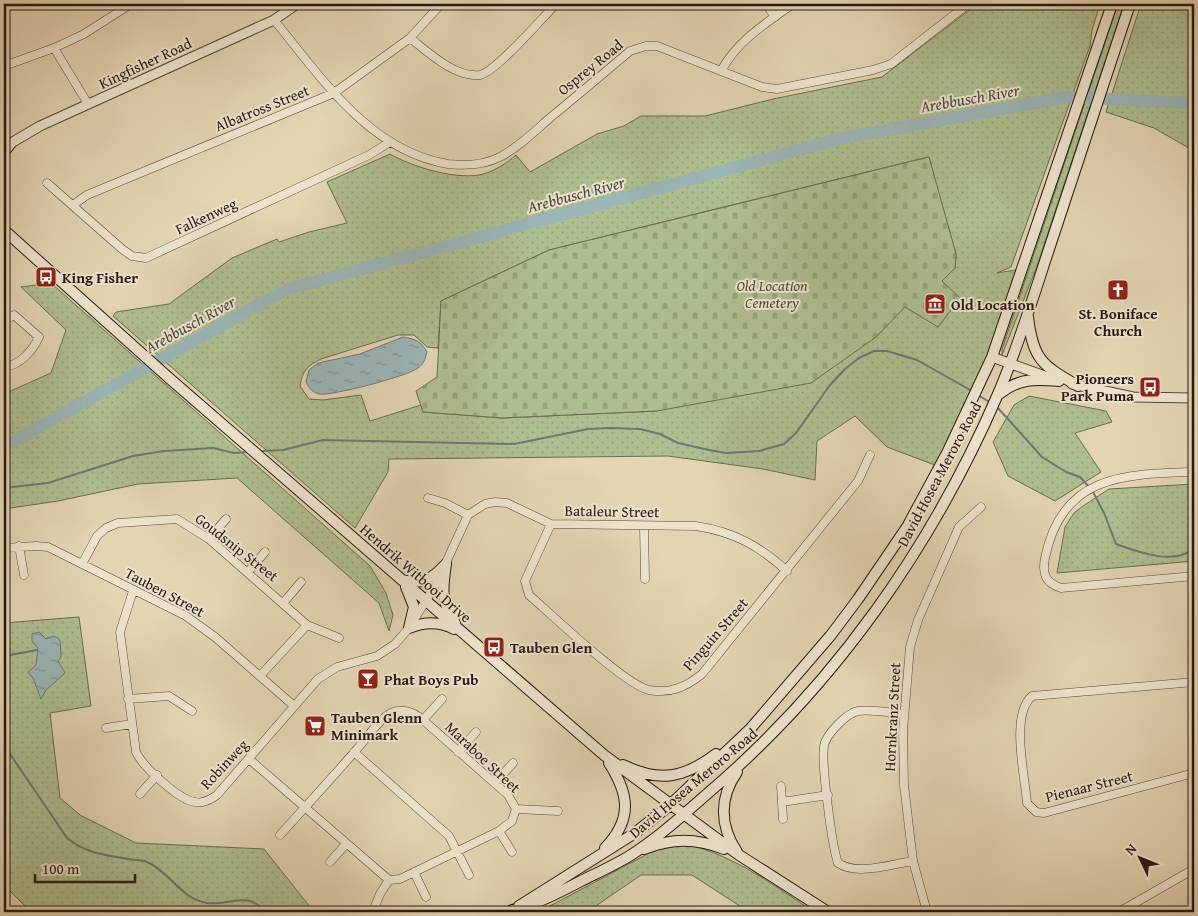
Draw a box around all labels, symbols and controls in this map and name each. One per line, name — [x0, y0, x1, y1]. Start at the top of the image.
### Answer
street label: Kingfisher Road — [95, 32, 195, 94]
street label: Osprey Road — [553, 34, 627, 100]
water label: Arebbusch River — [918, 77, 1022, 119]
street label: Albatross Street — [212, 79, 313, 137]
water label: Arebbusch River — [524, 169, 628, 219]
street label: Falkenweg — [172, 192, 241, 239]
bus stop icon: King Fisher — [34, 265, 58, 289]
place label: King Fisher — [62, 267, 138, 288]
park label: Old Location Cemetery — [736, 275, 808, 313]
church icon: St. Boniface Church — [1106, 278, 1130, 302]
water label: Arebbusch River — [140, 289, 240, 359]
museum icon: Old Location — [923, 292, 947, 316]
place label: Old Location — [951, 294, 1035, 315]
place label: St. Boniface Church — [1078, 303, 1158, 341]
place label: Pioneers Park Puma — [1061, 368, 1134, 406]
bus stop icon: Pioneers Park Puma — [1138, 375, 1162, 399]
street label: David Hosea Meroro Road — [892, 398, 986, 550]
street label: Bataleur Street — [564, 500, 660, 522]
street label: Goudsnip Street — [191, 508, 284, 587]
street label: Hendrik Witbooi Drive — [356, 519, 476, 627]
street label: Tauben Street — [121, 562, 209, 622]
street label: Pinguin Street — [677, 593, 753, 675]
bus stop icon: Tauben Glen — [482, 635, 506, 659]
place label: Tauben Glen — [510, 637, 592, 658]
street label: Hornkranz Street — [879, 661, 905, 772]
bar icon: Phat Boys Pub — [356, 667, 380, 691]
place label: Phat Boys Pub — [384, 669, 478, 690]
place label: Tauben Glenn Minimark — [331, 707, 422, 745]
supermarket icon: Tauben Glenn Minimark — [303, 714, 327, 738]
street label: Maraboe Street — [441, 717, 526, 798]
street label: David Hosea Meroro Road — [625, 723, 761, 843]
street label: Robinweg — [195, 734, 253, 794]
street label: Pienaar Street — [1043, 765, 1136, 807]
north arrow — [1116, 834, 1166, 884]
text: N — [1120, 838, 1141, 859]
scale bar — [35, 851, 135, 883]
text: 100 m — [42, 858, 80, 879]

